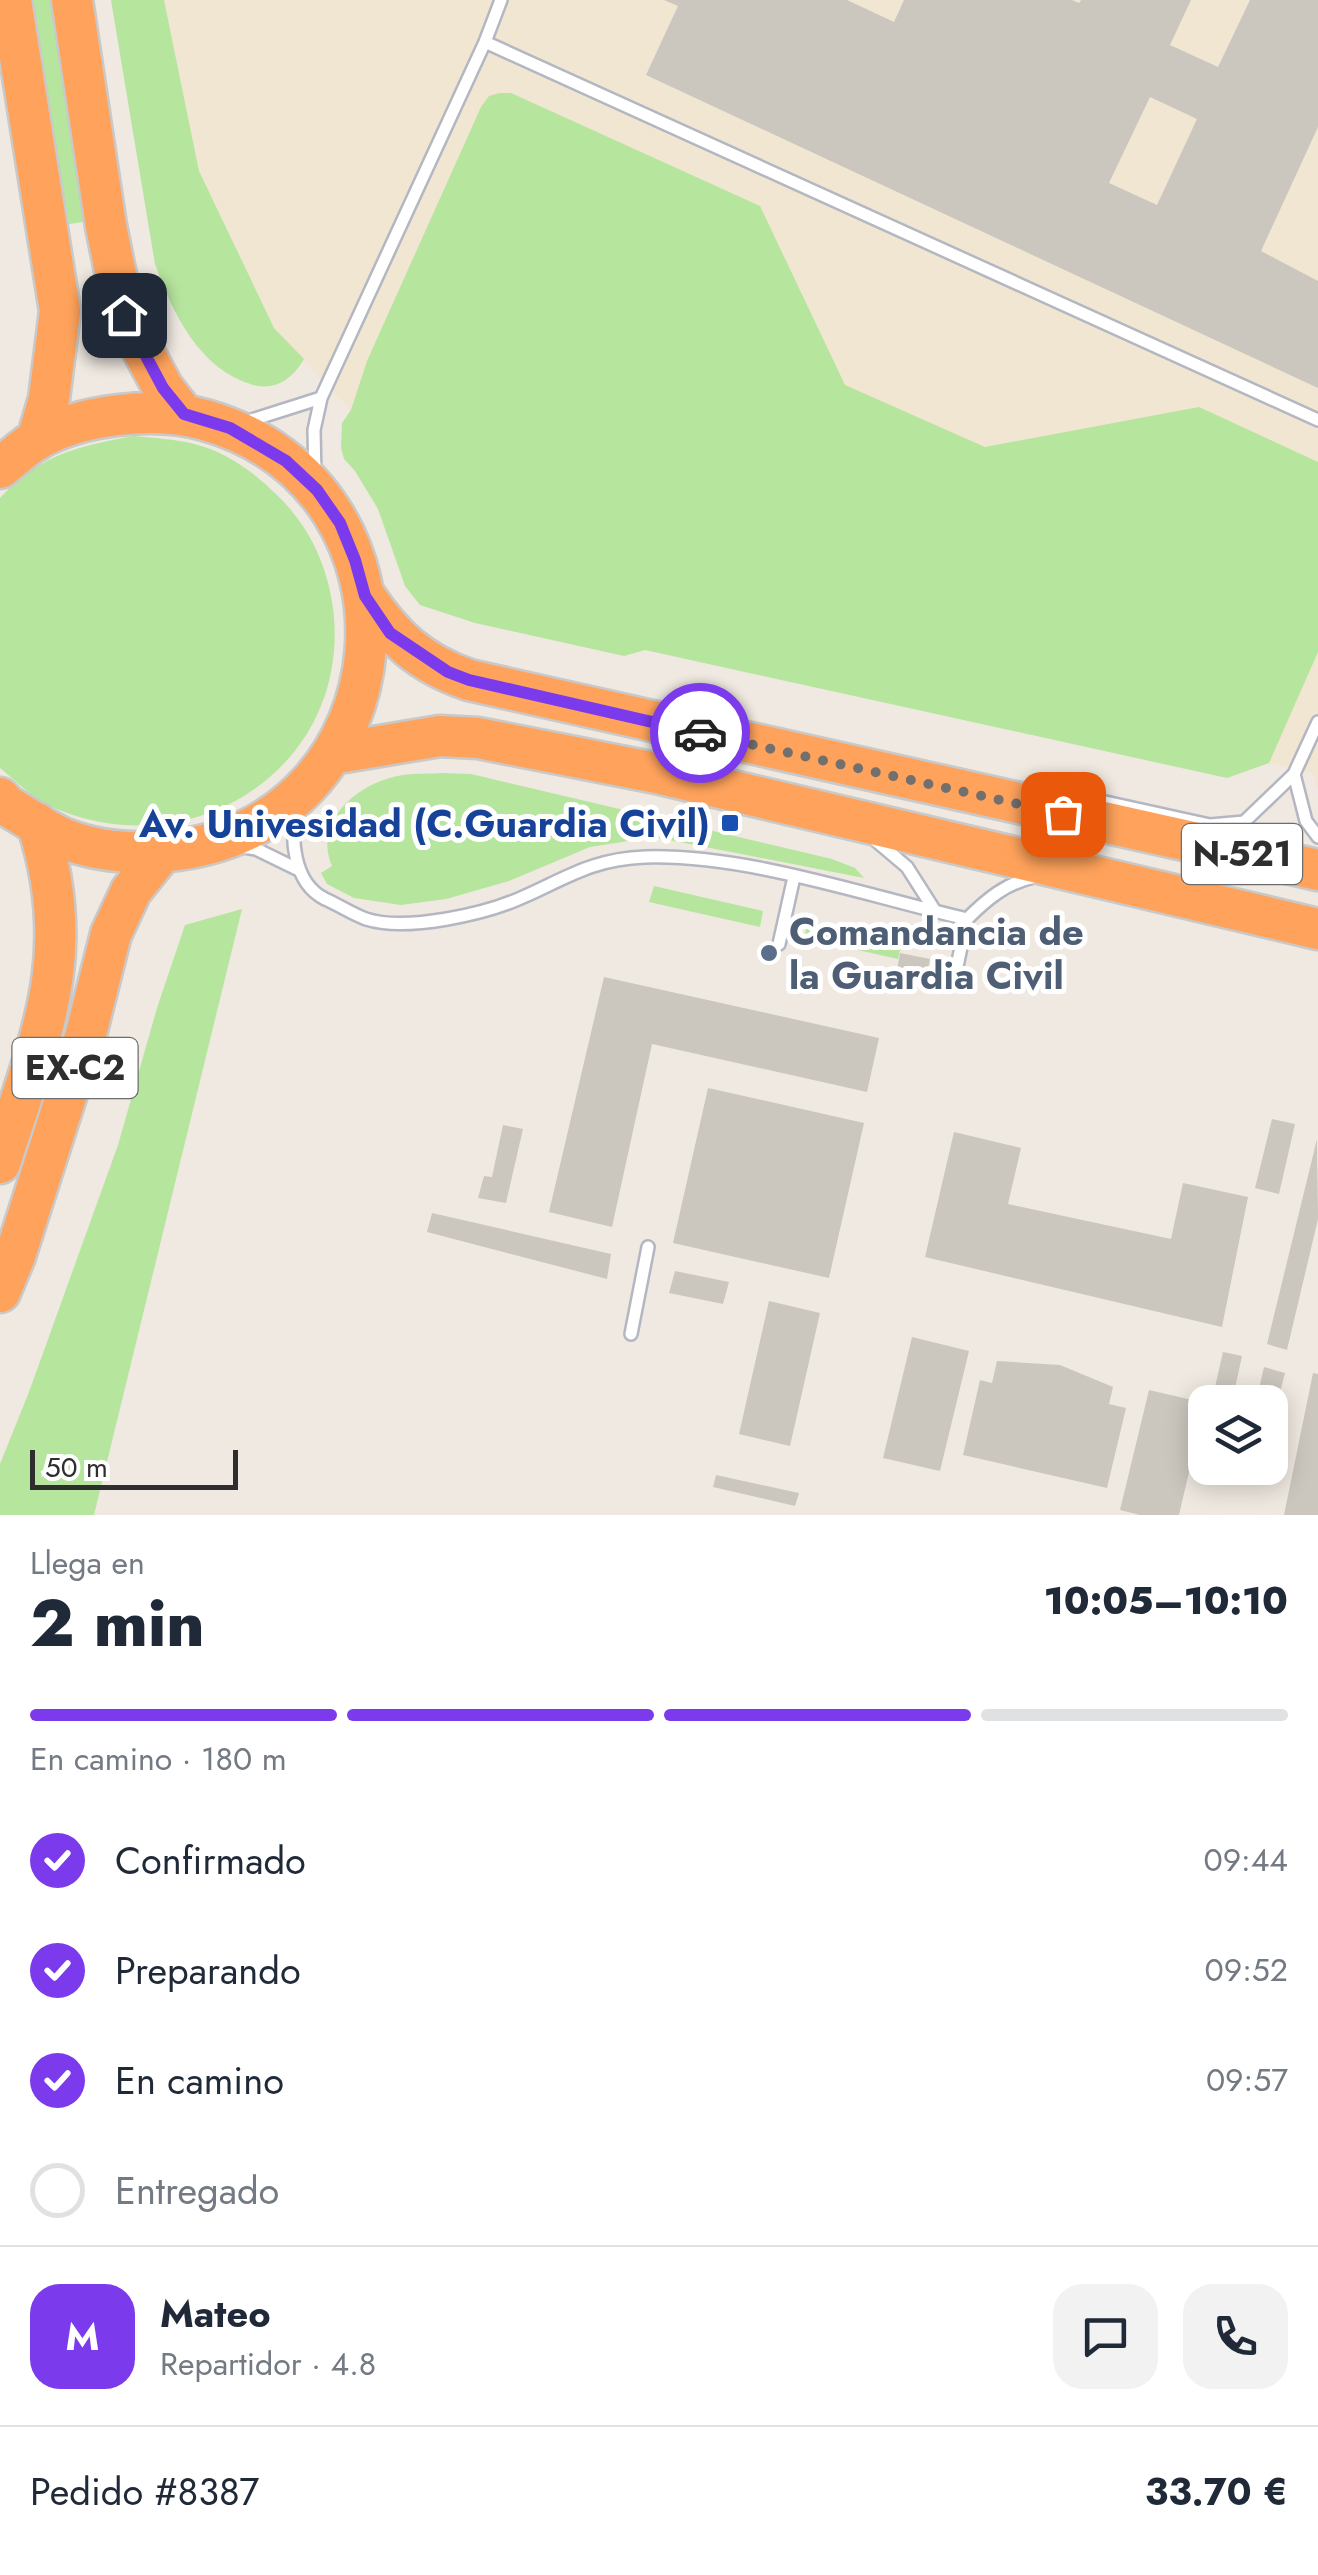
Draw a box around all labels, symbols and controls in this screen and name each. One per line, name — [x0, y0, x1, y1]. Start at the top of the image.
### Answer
pin — [82, 273, 167, 358]
icon: home — [97, 288, 152, 343]
courier — [650, 683, 750, 783]
icon: car — [673, 706, 728, 761]
pin — [1021, 772, 1106, 857]
icon: bag — [1036, 787, 1091, 842]
place label: Av. Univesidad (C.Guardia Civil) — [138, 796, 710, 851]
marker: Av. Univesidad (C.Guardia Civil) — [719, 812, 741, 834]
road number: N-521 — [1182, 824, 1302, 884]
place label: Comandancia de la Guardia Civil — [789, 904, 1084, 1003]
marker: Comandancia de la Guardia Civil — [758, 942, 780, 964]
road number: EX-C2 — [12, 1038, 138, 1098]
map controls — [1188, 1385, 1288, 1485]
button: layers — [1188, 1385, 1288, 1485]
scale bar — [30, 1445, 238, 1490]
text: 50 m — [45, 1447, 108, 1488]
text: Llega en — [30, 1540, 145, 1586]
text: 10:05–10:10 — [1044, 1573, 1288, 1628]
text: 2 min — [30, 1576, 205, 1670]
text: En camino · 180 m — [30, 1736, 287, 1782]
icon: check — [30, 1833, 85, 1888]
text: Confirmado — [115, 1833, 306, 1888]
text: 09:44 — [1203, 1837, 1288, 1883]
icon: check — [30, 1943, 85, 1998]
text: Preparando — [115, 1943, 301, 1998]
text: 09:52 — [1205, 1947, 1288, 1993]
icon: check — [30, 2053, 85, 2108]
text: En camino — [115, 2053, 284, 2108]
text: 09:57 — [1206, 2057, 1288, 2103]
text: Entregado — [115, 2163, 279, 2218]
button: chat — [1053, 2284, 1158, 2389]
button: phone — [1183, 2284, 1288, 2389]
text: Mateo — [160, 2286, 271, 2341]
text: M — [66, 2309, 99, 2364]
text: Repartidor · 4.8 — [160, 2341, 376, 2387]
text: Pedido #8387 — [30, 2464, 259, 2519]
text: 33.70 € — [1145, 2464, 1288, 2519]

